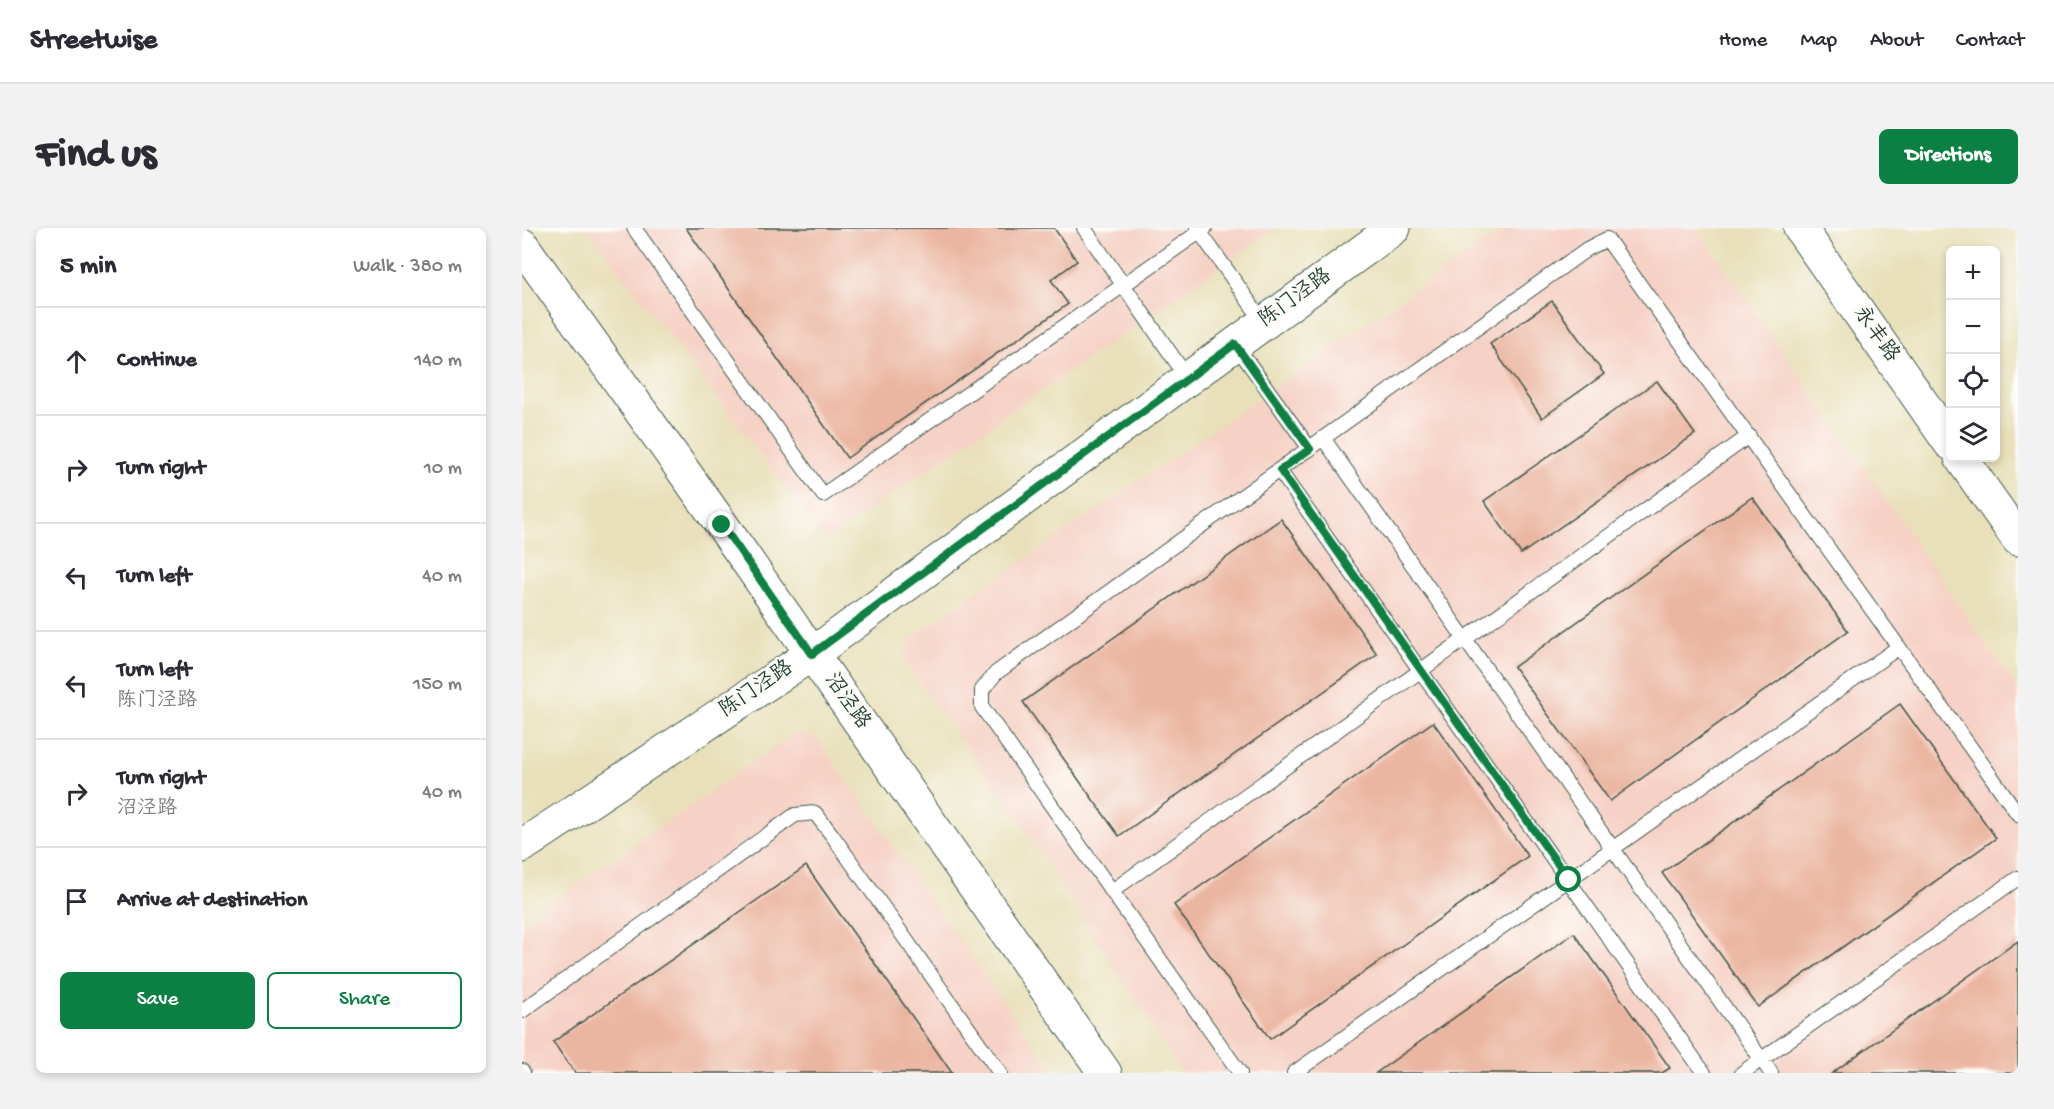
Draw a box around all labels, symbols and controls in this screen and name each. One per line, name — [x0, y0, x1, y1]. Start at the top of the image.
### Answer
text: Streetwise — [30, 25, 157, 58]
text: Home — [1719, 29, 1767, 54]
text: Map — [1800, 29, 1837, 54]
text: About — [1870, 29, 1923, 54]
text: Contact — [1956, 29, 2024, 54]
button: Directions — [1879, 129, 2018, 184]
text: Find us — [36, 132, 156, 181]
map controls — [1946, 246, 2000, 462]
button: + — [1946, 246, 2000, 300]
text: 5 min — [60, 252, 116, 283]
text: Walk · 380 m — [353, 256, 462, 279]
street label: 陈门泾路 — [1253, 263, 1337, 334]
button: − — [1946, 300, 2000, 354]
street label: 永丰路 — [1847, 301, 1905, 368]
icon: ahead — [60, 345, 93, 378]
text: Continue — [117, 348, 197, 374]
text: 140 m — [414, 350, 462, 373]
button: locate — [1946, 354, 2000, 408]
button: layers — [1946, 408, 2000, 462]
icon: right — [60, 453, 93, 486]
text: Turn right — [117, 456, 205, 482]
text: 10 m — [424, 458, 462, 481]
route end — [708, 511, 734, 537]
icon: left — [60, 561, 93, 594]
text: Turn left — [117, 564, 191, 590]
text: 40 m — [422, 566, 462, 589]
street label: 陈门泾路 — [714, 654, 799, 724]
text: Turn left — [117, 658, 191, 684]
street label: 沼泾路 — [818, 668, 876, 735]
icon: left — [60, 669, 93, 702]
text: 150 m — [413, 674, 462, 697]
text: 陈门泾路 — [117, 690, 197, 713]
text: Turn right — [117, 766, 205, 792]
icon: right — [60, 777, 93, 810]
text: 40 m — [422, 782, 462, 805]
text: 沼泾路 — [117, 798, 177, 821]
route start — [1555, 866, 1581, 892]
icon: arrive — [60, 885, 93, 918]
text: Arrive at destination — [117, 888, 307, 914]
button: Save — [60, 972, 255, 1029]
button: Share — [267, 972, 462, 1029]

